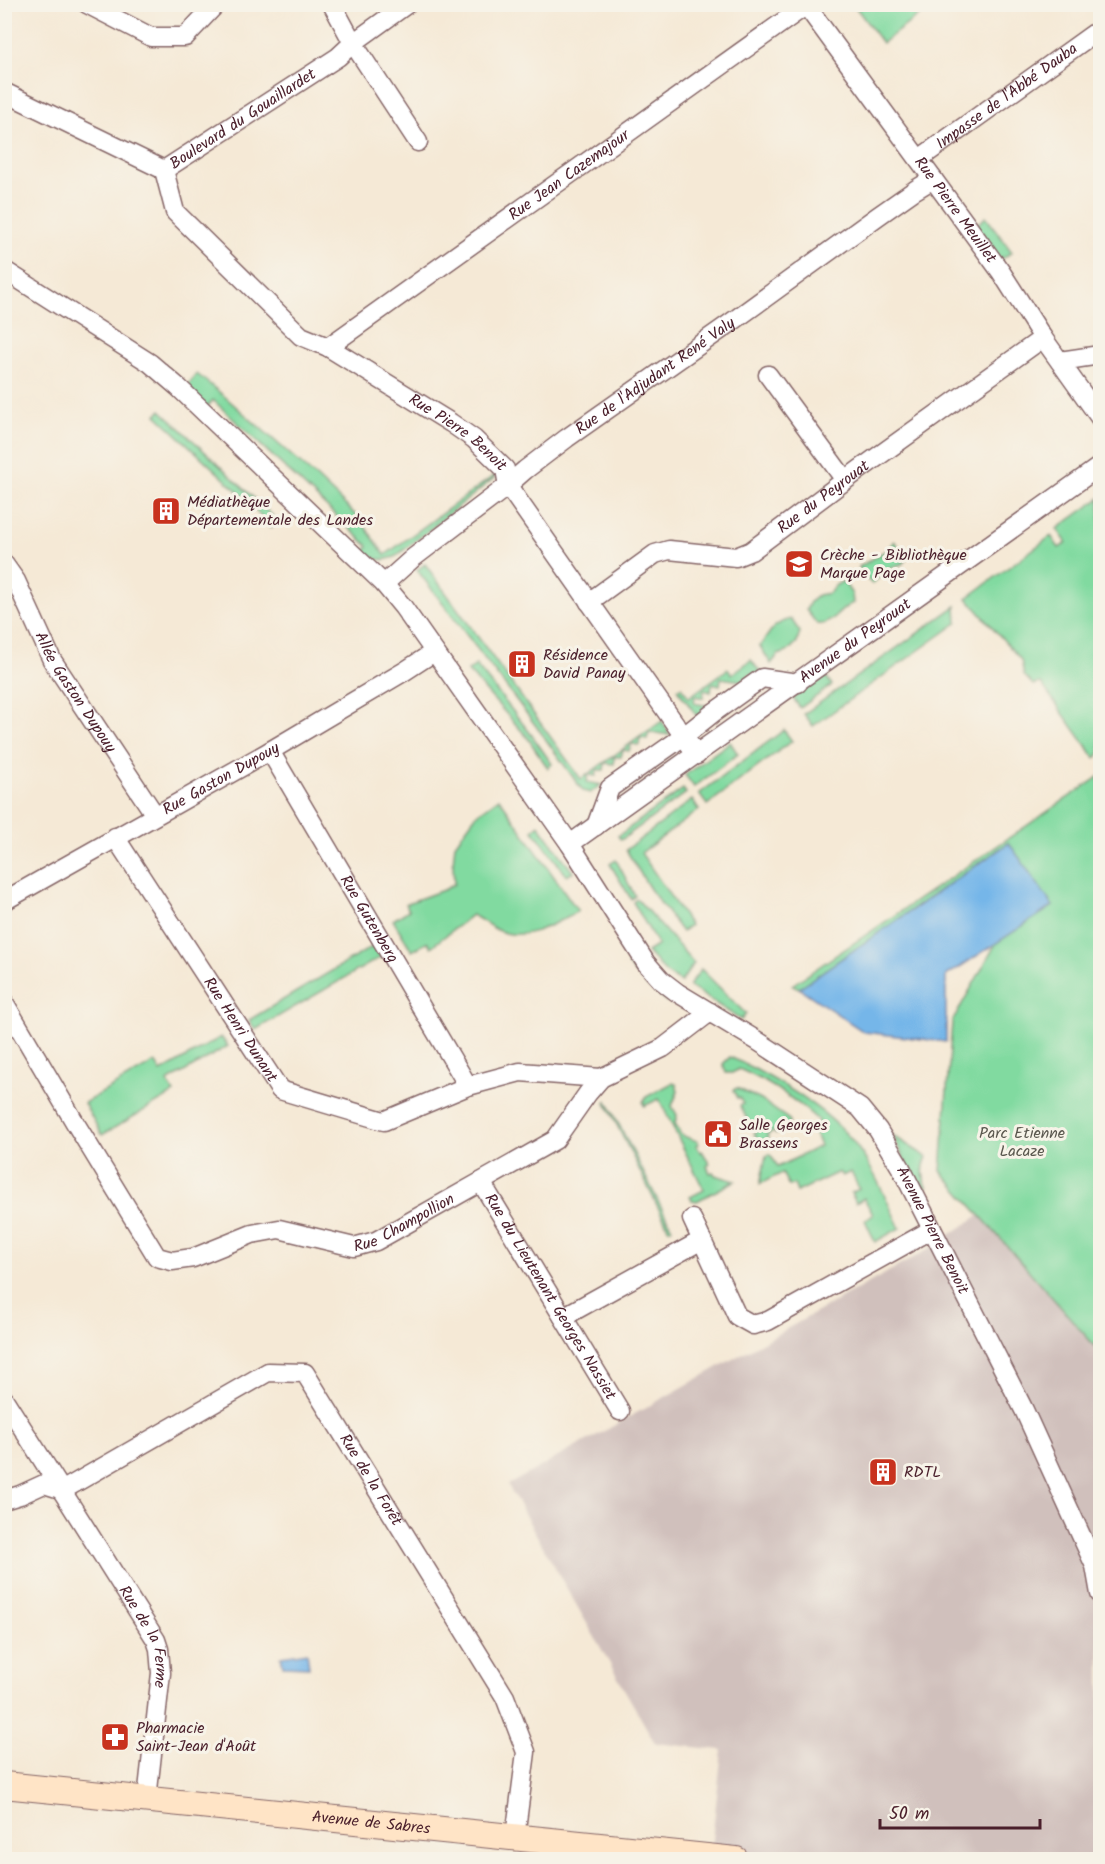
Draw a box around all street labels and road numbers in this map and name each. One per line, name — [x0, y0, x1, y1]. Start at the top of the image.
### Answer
street label: Impasse de l'Abbé Dauba — [931, 36, 1083, 156]
street label: Boulevard du Gouaillardet — [165, 61, 322, 176]
street label: Rue Jean Cazemajour — [503, 122, 636, 227]
street label: Rue Pierre Meuillet — [908, 151, 1004, 269]
street label: Rue de l'Adjudant René Valy — [570, 311, 741, 441]
street label: Rue Pierre Benoit — [404, 387, 513, 478]
street label: Rue du Peyrouat — [772, 453, 875, 540]
street label: Avenue du Peyrouat — [794, 591, 917, 690]
street label: Allée Gaston Dupouy — [28, 627, 123, 758]
street label: Rue Gaston Dupouy — [158, 735, 285, 822]
street label: Rue Gutenberg — [333, 870, 405, 968]
street label: Rue Henri Dunant — [197, 972, 285, 1088]
street label: Avenue Pierre Benoit — [890, 1162, 976, 1299]
street label: Rue Champollion — [351, 1187, 459, 1259]
street label: Rue du Lieutenant Georges Nassiet — [478, 1188, 623, 1405]
street label: Rue de la Forêt — [333, 1429, 409, 1531]
street label: Rue de la Ferme — [112, 1581, 174, 1689]
street label: Avenue de Sabres — [311, 1804, 432, 1841]

